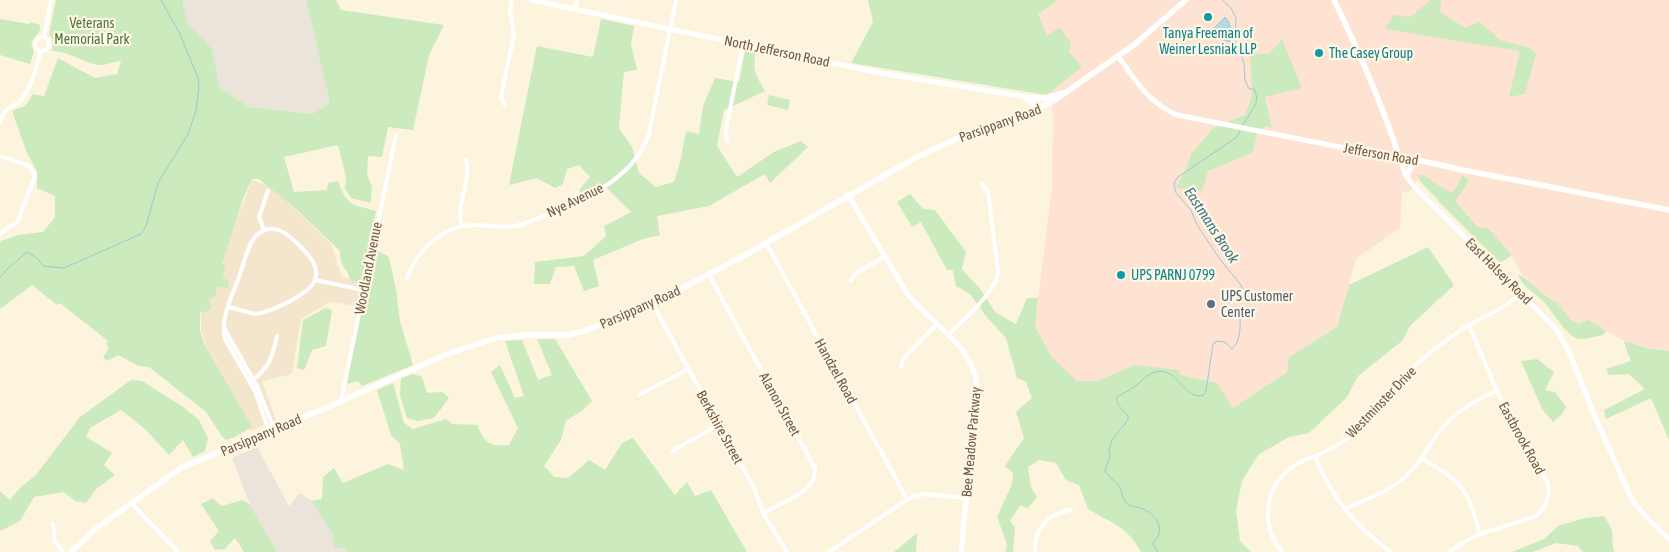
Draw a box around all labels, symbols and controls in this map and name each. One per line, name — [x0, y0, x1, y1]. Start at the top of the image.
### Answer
marker: Tanya Freeman of Weiner Lesniak LLP — [1202, 11, 1214, 23]
park label: Veterans Memorial Park — [54, 15, 130, 47]
place label: Tanya Freeman of Weiner Lesniak LLP — [1159, 25, 1257, 57]
street label: North Jefferson Road — [723, 32, 831, 70]
place label: The Casey Group — [1329, 45, 1413, 61]
marker: The Casey Group — [1313, 47, 1325, 59]
street label: Parsippany Road — [957, 101, 1043, 145]
street label: Jefferson Road — [1342, 140, 1420, 168]
street label: Nye Avenue — [544, 179, 606, 221]
water label: Eastmans Brook — [1181, 184, 1243, 267]
street label: Woodland Avenue — [351, 220, 385, 316]
street label: East Halsey Road — [1462, 234, 1536, 308]
place label: UPS PARNJ 0799 — [1131, 267, 1215, 283]
marker: UPS PARNJ 0799 — [1115, 269, 1127, 281]
street label: Parsippany Road — [597, 282, 683, 332]
place label: UPS Customer Center — [1221, 288, 1294, 320]
marker: UPS Customer Center — [1205, 298, 1217, 310]
street label: Handzel Road — [812, 336, 860, 406]
street label: Westminster Drive — [1343, 363, 1419, 441]
street label: Alanon Street — [756, 370, 804, 438]
street label: Bee Meadow Parkway — [958, 386, 984, 498]
street label: Berkshire Street — [693, 388, 747, 466]
street label: Eastbrook Road — [1496, 399, 1548, 477]
street label: Parsippany Road — [218, 411, 304, 459]

